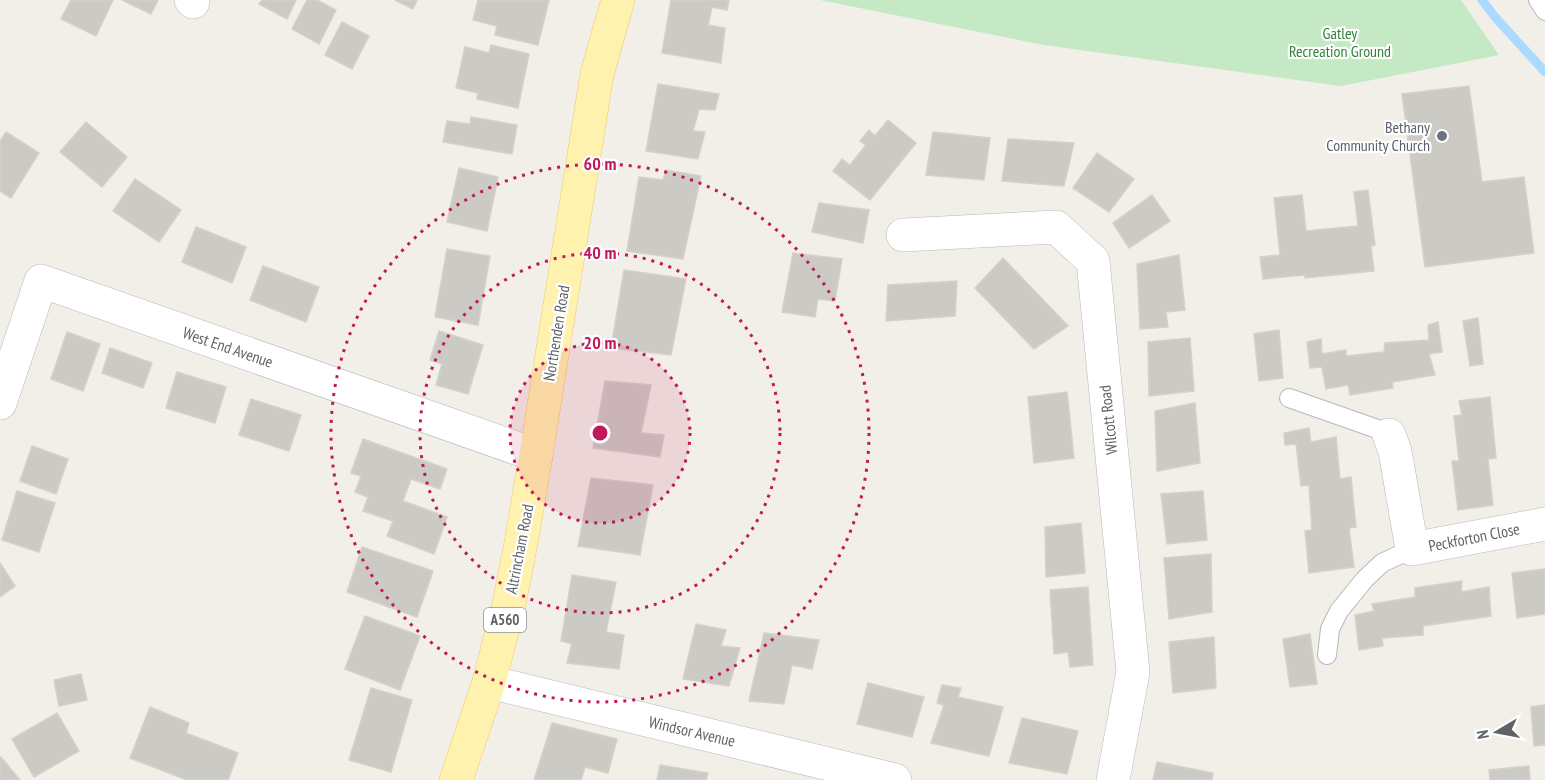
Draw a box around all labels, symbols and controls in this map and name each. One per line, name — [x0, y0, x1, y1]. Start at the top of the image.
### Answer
park label: Gatley Recreation Ground — [1289, 23, 1391, 61]
place label: Bethany Community Church — [1326, 117, 1430, 155]
marker: Bethany Community Church — [1435, 129, 1449, 143]
text: 60 m — [584, 152, 616, 175]
text: 40 m — [584, 241, 616, 264]
street label: Northenden Road — [539, 284, 573, 382]
street label: West End Avenue — [180, 322, 276, 372]
text: 20 m — [584, 331, 616, 354]
street label: Wilcott Road — [1094, 384, 1122, 456]
centre of rings — [590, 423, 610, 443]
street label: Altrincham Road — [501, 502, 537, 595]
street label: Peckforton Close — [1427, 518, 1521, 556]
road number: A560 — [484, 608, 526, 632]
north arrow — [1467, 702, 1527, 762]
street label: Windsor Avenue — [647, 711, 737, 751]
text: N — [1472, 729, 1493, 741]

